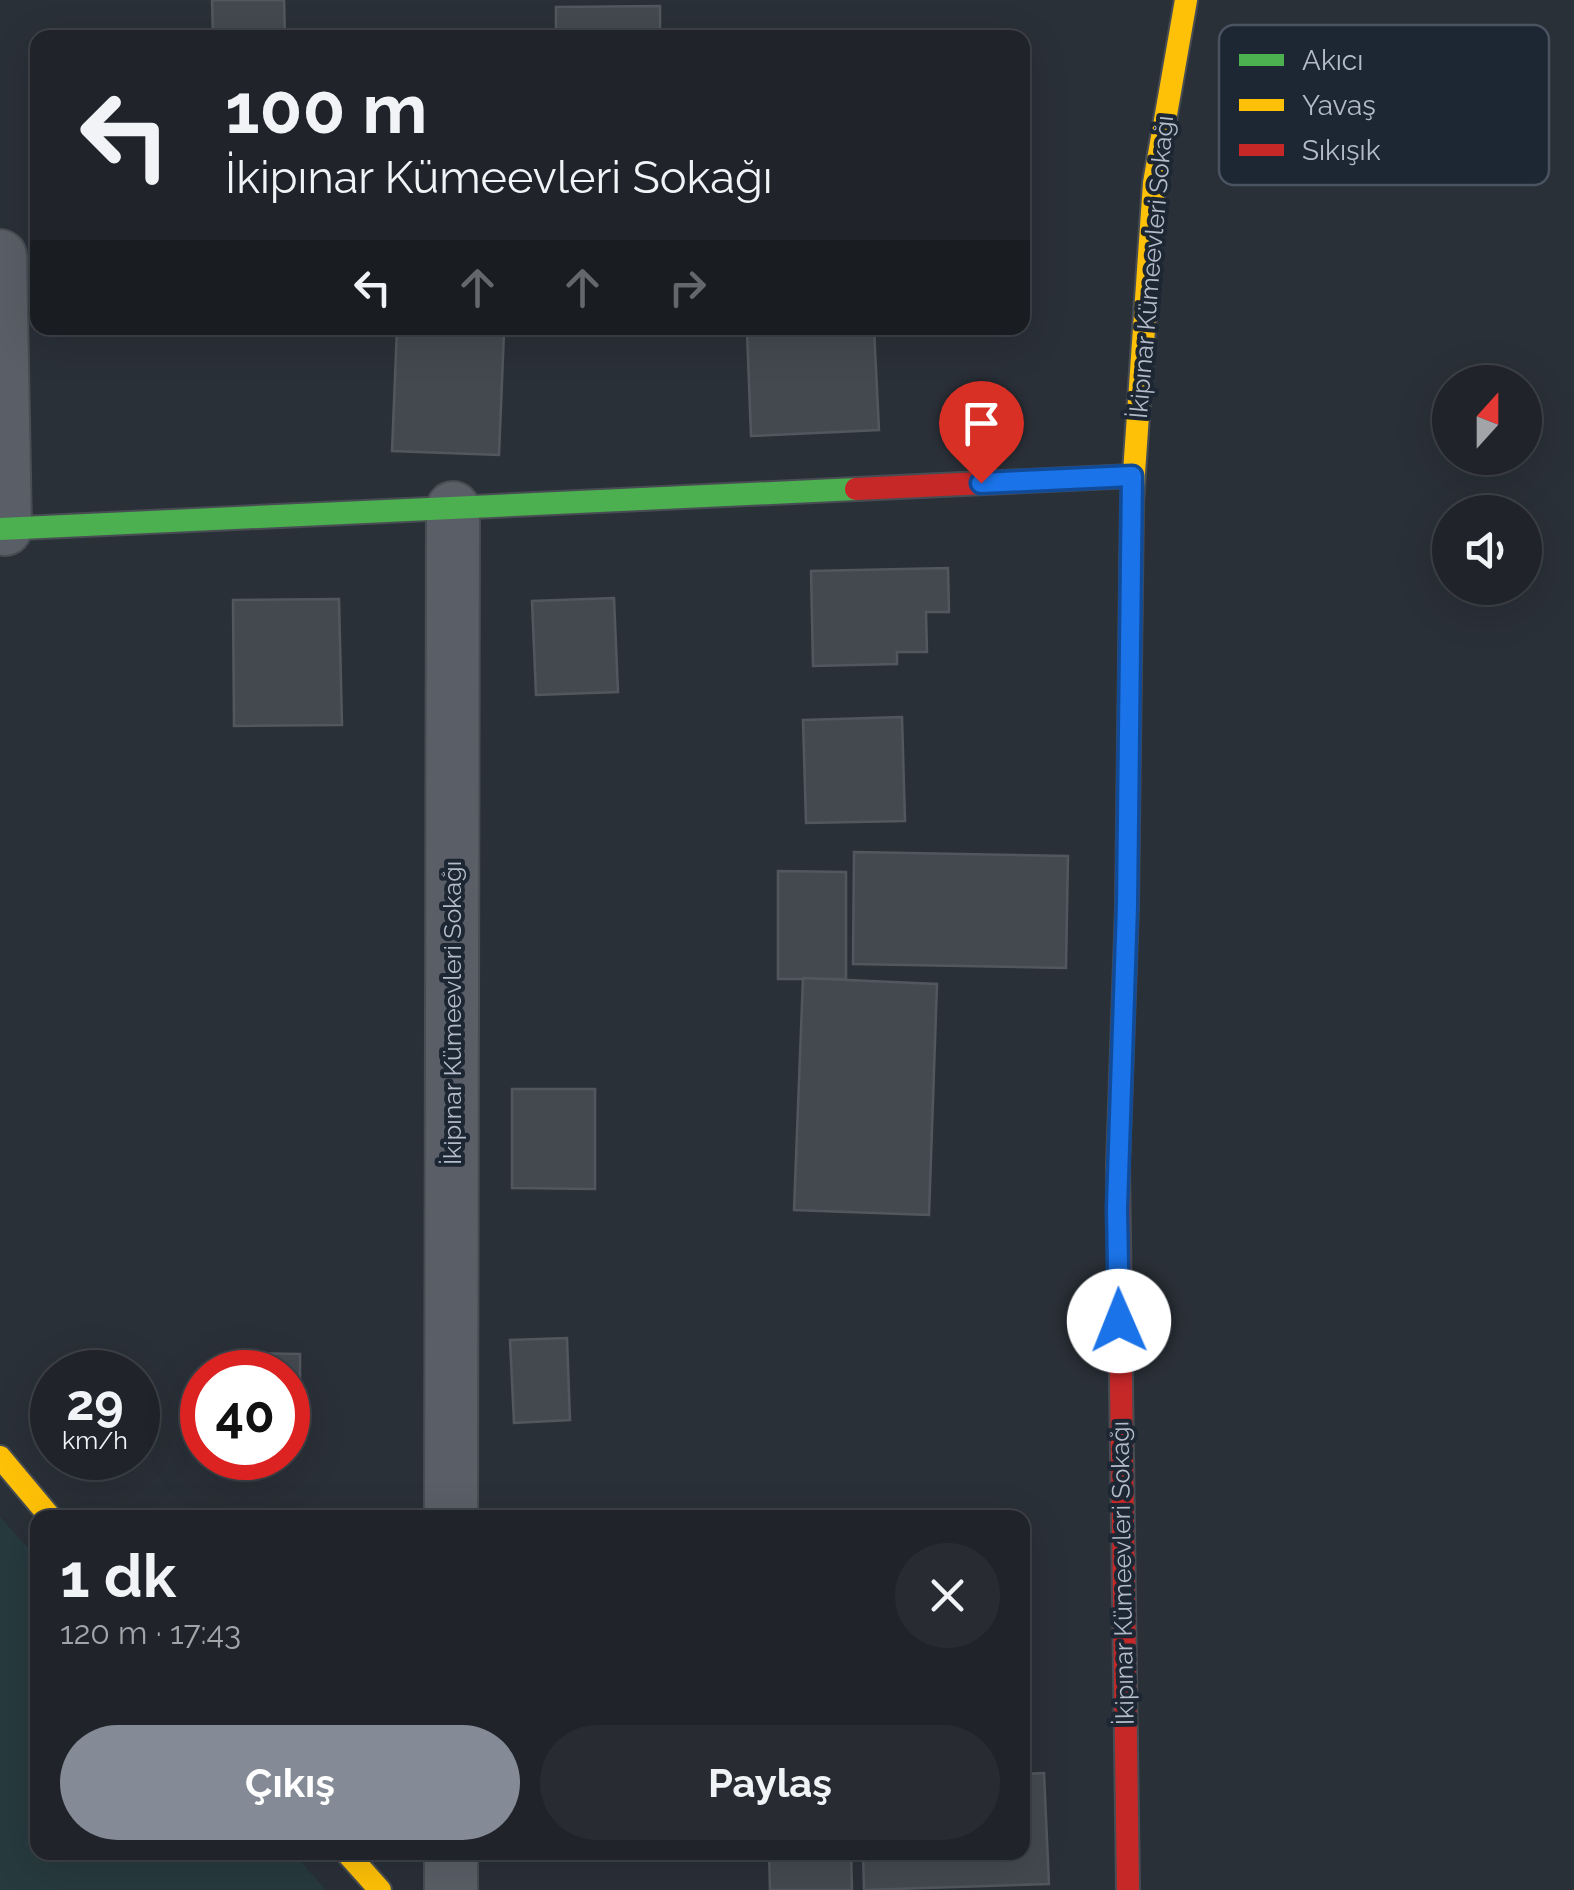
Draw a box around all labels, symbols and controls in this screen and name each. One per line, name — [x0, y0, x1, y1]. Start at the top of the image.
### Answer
legend — [1219, 25, 1549, 185]
text: Akıcı — [1302, 44, 1363, 77]
text: 100 m — [225, 67, 428, 149]
icon: left — [60, 70, 190, 200]
text: Yavaş — [1302, 89, 1376, 122]
street label: İkipınar Kümeevleri Sokağı — [1123, 114, 1179, 420]
text: Sıkışık — [1302, 134, 1381, 167]
text: İkipınar Kümeevleri Sokağı — [225, 151, 773, 204]
icon: left — [345, 260, 400, 315]
icon: ahead — [450, 260, 505, 315]
icon: ahead — [555, 260, 610, 315]
icon: right — [660, 260, 715, 315]
north arrow — [1432, 365, 1542, 475]
map controls — [1432, 365, 1542, 605]
pin — [939, 381, 1024, 484]
icon: arrive — [954, 396, 1009, 451]
button: sound — [1432, 495, 1542, 605]
street label: İkipınar Kümeevleri Sokağı — [437, 861, 467, 1165]
position arrow — [1067, 1269, 1171, 1373]
speed limit sign: 40 — [180, 1350, 310, 1480]
text: 29 — [66, 1373, 124, 1432]
street label: İkipınar Kümeevleri Sokağı — [1104, 1421, 1140, 1725]
text: km/h — [62, 1425, 128, 1455]
text: 1 dk — [60, 1541, 176, 1611]
button: close — [895, 1543, 1000, 1648]
text: 120 m · 17:43 — [60, 1614, 241, 1651]
button: Çıkış — [60, 1725, 520, 1840]
button: Paylaş — [540, 1725, 1000, 1840]

